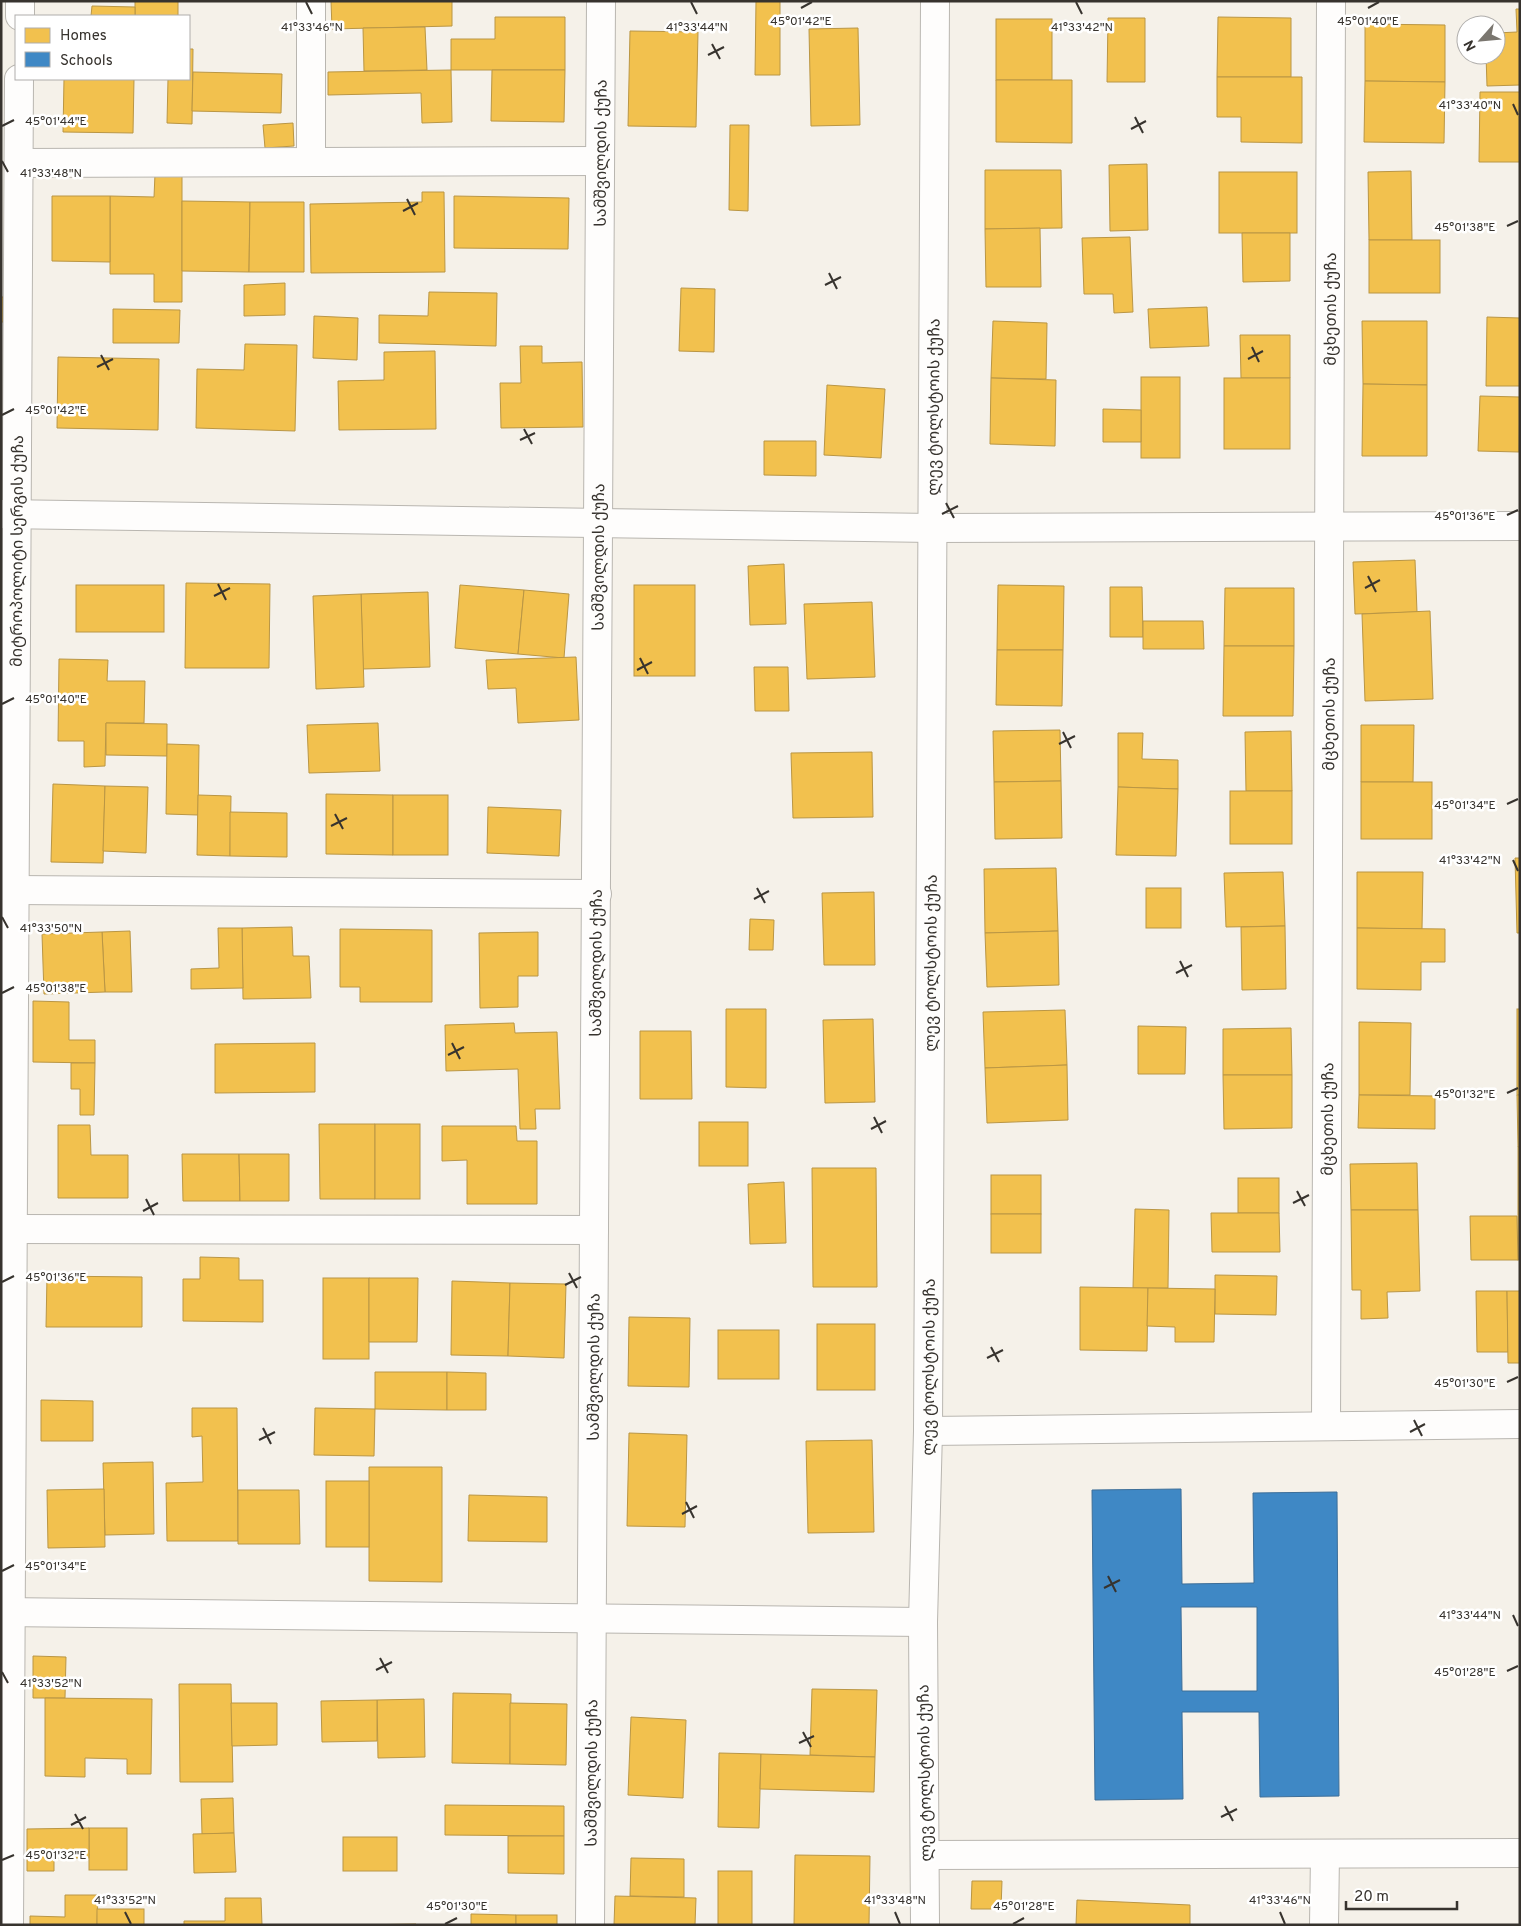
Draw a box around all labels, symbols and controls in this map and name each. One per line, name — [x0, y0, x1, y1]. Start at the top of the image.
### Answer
text: 45°01'42"E — [770, 14, 832, 30]
text: 45°01'40"E — [1337, 14, 1399, 30]
legend — [15, 15, 190, 80]
north arrow — [1456, 15, 1506, 65]
text: 41°33'46"N — [281, 20, 343, 36]
text: 41°33'44"N — [666, 20, 728, 36]
text: 41°33'42"N — [1051, 20, 1113, 36]
text: Homes — [60, 27, 107, 46]
text: N — [1461, 37, 1481, 54]
text: Schools — [60, 52, 113, 71]
street label: სამშვილდის ქუჩა — [592, 79, 613, 227]
text: 41°33'40"N — [1439, 98, 1501, 114]
text: 45°01'44"E — [25, 114, 87, 130]
text: 41°33'48"N — [20, 166, 82, 182]
text: 45°01'38"E — [1434, 220, 1496, 236]
street label: მცხეთის ქუჩა — [1322, 252, 1342, 366]
street label: ლევ ტოლსტოის ქუჩა — [925, 318, 945, 496]
text: 45°01'42"E — [25, 403, 87, 419]
street label: მიტროპოლიტი სერგის ქუჩა — [8, 435, 29, 667]
street label: სამშვილდის ქუჩა — [589, 483, 610, 631]
text: 45°01'36"E — [1435, 509, 1495, 525]
street label: მცხეთის ქუჩა — [1320, 657, 1341, 771]
text: 45°01'40"E — [25, 692, 87, 708]
text: 45°01'34"E — [1434, 798, 1496, 814]
text: 41°33'42"N — [1439, 853, 1501, 869]
street label: ლევ ტოლსტოის ქუჩა — [922, 874, 943, 1052]
street label: სამშვილდის ქუჩა — [587, 889, 608, 1037]
text: 41°33'50"N — [20, 921, 82, 937]
text: 45°01'38"E — [25, 981, 87, 997]
street label: მცხეთის ქუჩა — [1319, 1062, 1339, 1176]
text: 45°01'32"E — [1435, 1087, 1495, 1103]
text: 45°01'36"E — [26, 1270, 86, 1286]
street label: ლევ ტოლსტოის ქუჩა — [919, 1278, 941, 1456]
street label: სამშვილდის ქუჩა — [585, 1293, 606, 1441]
text: 45°01'30"E — [1434, 1376, 1496, 1392]
text: 45°01'34"E — [25, 1559, 87, 1575]
text: 41°33'44"N — [1439, 1608, 1501, 1624]
text: 45°01'28"E — [1434, 1665, 1496, 1681]
text: 41°33'52"N — [20, 1676, 82, 1692]
street label: ლევ ტოლსტოის ქუჩა — [914, 1684, 938, 1862]
street label: სამშვილდის ქუჩა — [582, 1699, 603, 1847]
text: 45°01'32"E — [26, 1848, 86, 1864]
scale bar — [1346, 1878, 1457, 1910]
text: 20 m — [1354, 1888, 1389, 1907]
text: 41°33'52"N — [94, 1893, 156, 1909]
text: 41°33'48"N — [864, 1893, 926, 1909]
text: 41°33'46"N — [1249, 1893, 1311, 1909]
text: 45°01'30"E — [426, 1899, 488, 1915]
text: 45°01'28"E — [993, 1899, 1055, 1915]

